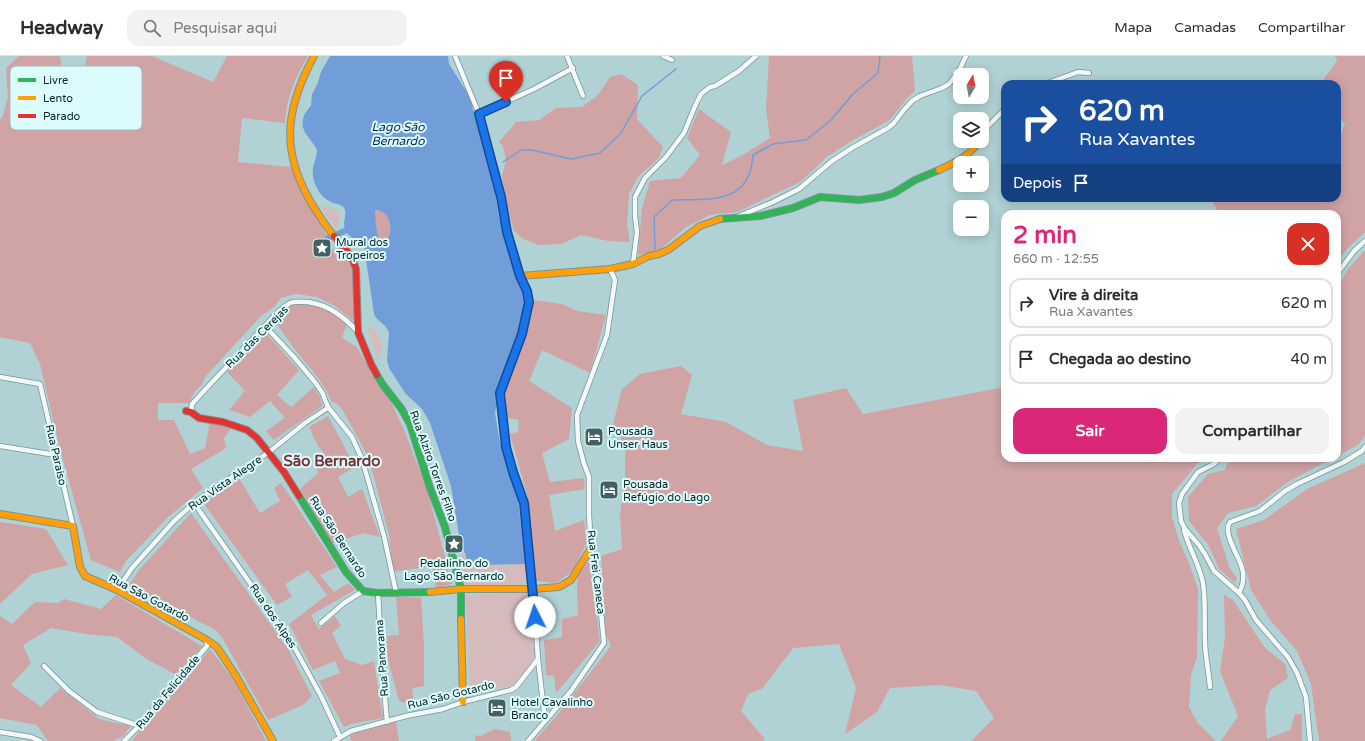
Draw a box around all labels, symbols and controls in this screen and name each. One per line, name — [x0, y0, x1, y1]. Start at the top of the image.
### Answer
search box — [127, 10, 407, 46]
text: Headway — [20, 17, 103, 39]
icon: search — [141, 17, 163, 39]
text: Pesquisar aqui — [173, 19, 277, 37]
text: Mapa — [1114, 19, 1152, 36]
text: Camadas — [1174, 19, 1236, 36]
text: Compartilhar — [1258, 19, 1345, 36]
pin — [489, 61, 523, 102]
legend — [10, 66, 142, 130]
icon: arrive — [495, 67, 517, 89]
north arrow — [953, 68, 989, 104]
map controls — [953, 68, 989, 236]
text: Livre — [43, 74, 68, 87]
text: Lento — [43, 92, 73, 105]
text: 620 m — [1079, 94, 1165, 128]
icon: right — [1013, 96, 1065, 148]
text: Parado — [43, 110, 81, 123]
button: layers — [953, 112, 989, 148]
water label: Lago São Bernardo — [371, 120, 425, 148]
text: Rua Xavantes — [1079, 128, 1195, 150]
button: + — [953, 156, 989, 192]
icon: arrive — [1070, 172, 1092, 194]
text: Depois — [1013, 174, 1062, 192]
button: − — [953, 200, 989, 236]
text: 2 min — [1013, 221, 1077, 250]
button: close — [1287, 223, 1329, 265]
place label: Mural dos Tropeiros — [336, 236, 388, 262]
place icon: Mural dos Tropeiros — [311, 237, 333, 259]
text: 660 m · 12:55 — [1013, 251, 1099, 267]
text: Vire à direita — [1049, 286, 1138, 304]
icon: right — [1015, 292, 1037, 314]
text: 620 m — [1281, 294, 1327, 312]
street label: Rua das Cerejas — [223, 303, 291, 371]
text: Rua Xavantes — [1049, 304, 1133, 320]
icon: arrive — [1015, 348, 1037, 370]
text: Chegada ao destino — [1049, 350, 1191, 368]
text: 40 m — [1290, 350, 1327, 368]
button: Sair — [1013, 408, 1167, 454]
button: Compartilhar — [1175, 408, 1329, 454]
street label: Rua Alziro Torres Filho — [407, 409, 459, 523]
street label: Rua Paraíso — [43, 423, 69, 487]
place label: Pousada Unser Haus — [608, 425, 668, 451]
hotel icon: Pousada Unser Haus — [583, 426, 605, 448]
district label: São Bernardo — [284, 452, 380, 470]
street label: Rua Vista Alegre — [186, 453, 264, 513]
place label: Pousada Refúgio do Lago — [623, 478, 710, 504]
hotel icon: Pousada Refúgio do Lago — [598, 479, 620, 501]
street label: Rua São Bernardo — [307, 494, 369, 580]
street label: Rua Frei Caneca — [584, 529, 608, 615]
place icon: Pedalinho do Lago São Bernardo — [443, 533, 465, 555]
place label: Pedalinho do Lago São Bernardo — [404, 557, 504, 583]
street label: Rua São Gotardo — [107, 571, 192, 625]
street label: Rua dos Alpes — [247, 581, 299, 651]
position arrow — [514, 596, 556, 638]
street label: Rua Panorama — [373, 619, 391, 697]
street label: Rua da Felicidade — [133, 652, 203, 732]
street label: Rua São Gotardo — [406, 678, 496, 712]
place label: Hotel Cavalinho Branco — [511, 696, 593, 722]
hotel icon: Hotel Cavalinho Branco — [486, 697, 508, 719]

